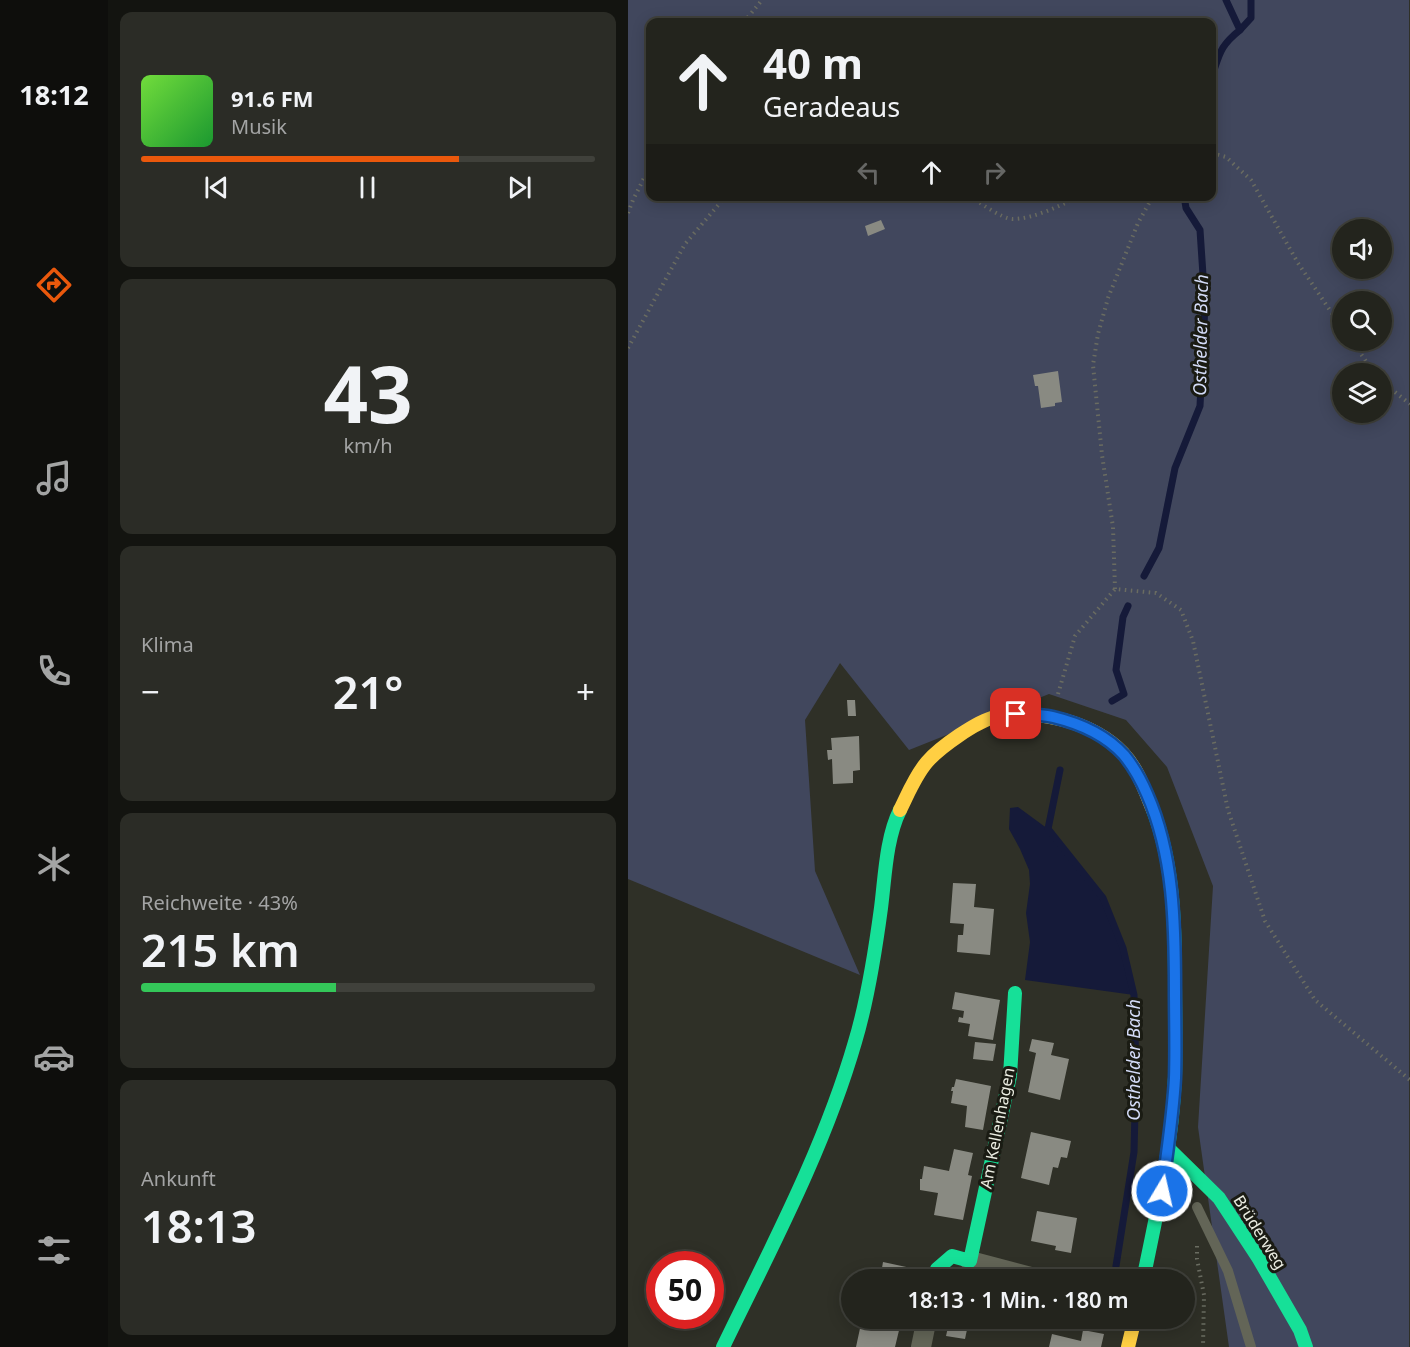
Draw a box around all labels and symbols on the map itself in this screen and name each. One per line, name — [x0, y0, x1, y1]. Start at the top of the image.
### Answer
water label: Osthelder Bach — [1187, 274, 1213, 396]
pin — [990, 688, 1041, 739]
water label: Osthelder Bach — [1121, 999, 1145, 1121]
street label: Am Kellenhagen — [974, 1066, 1020, 1190]
position arrow — [1130, 1159, 1194, 1223]
street label: Brüderweg — [1228, 1191, 1292, 1273]
speed limit sign: 50 — [646, 1251, 724, 1329]

